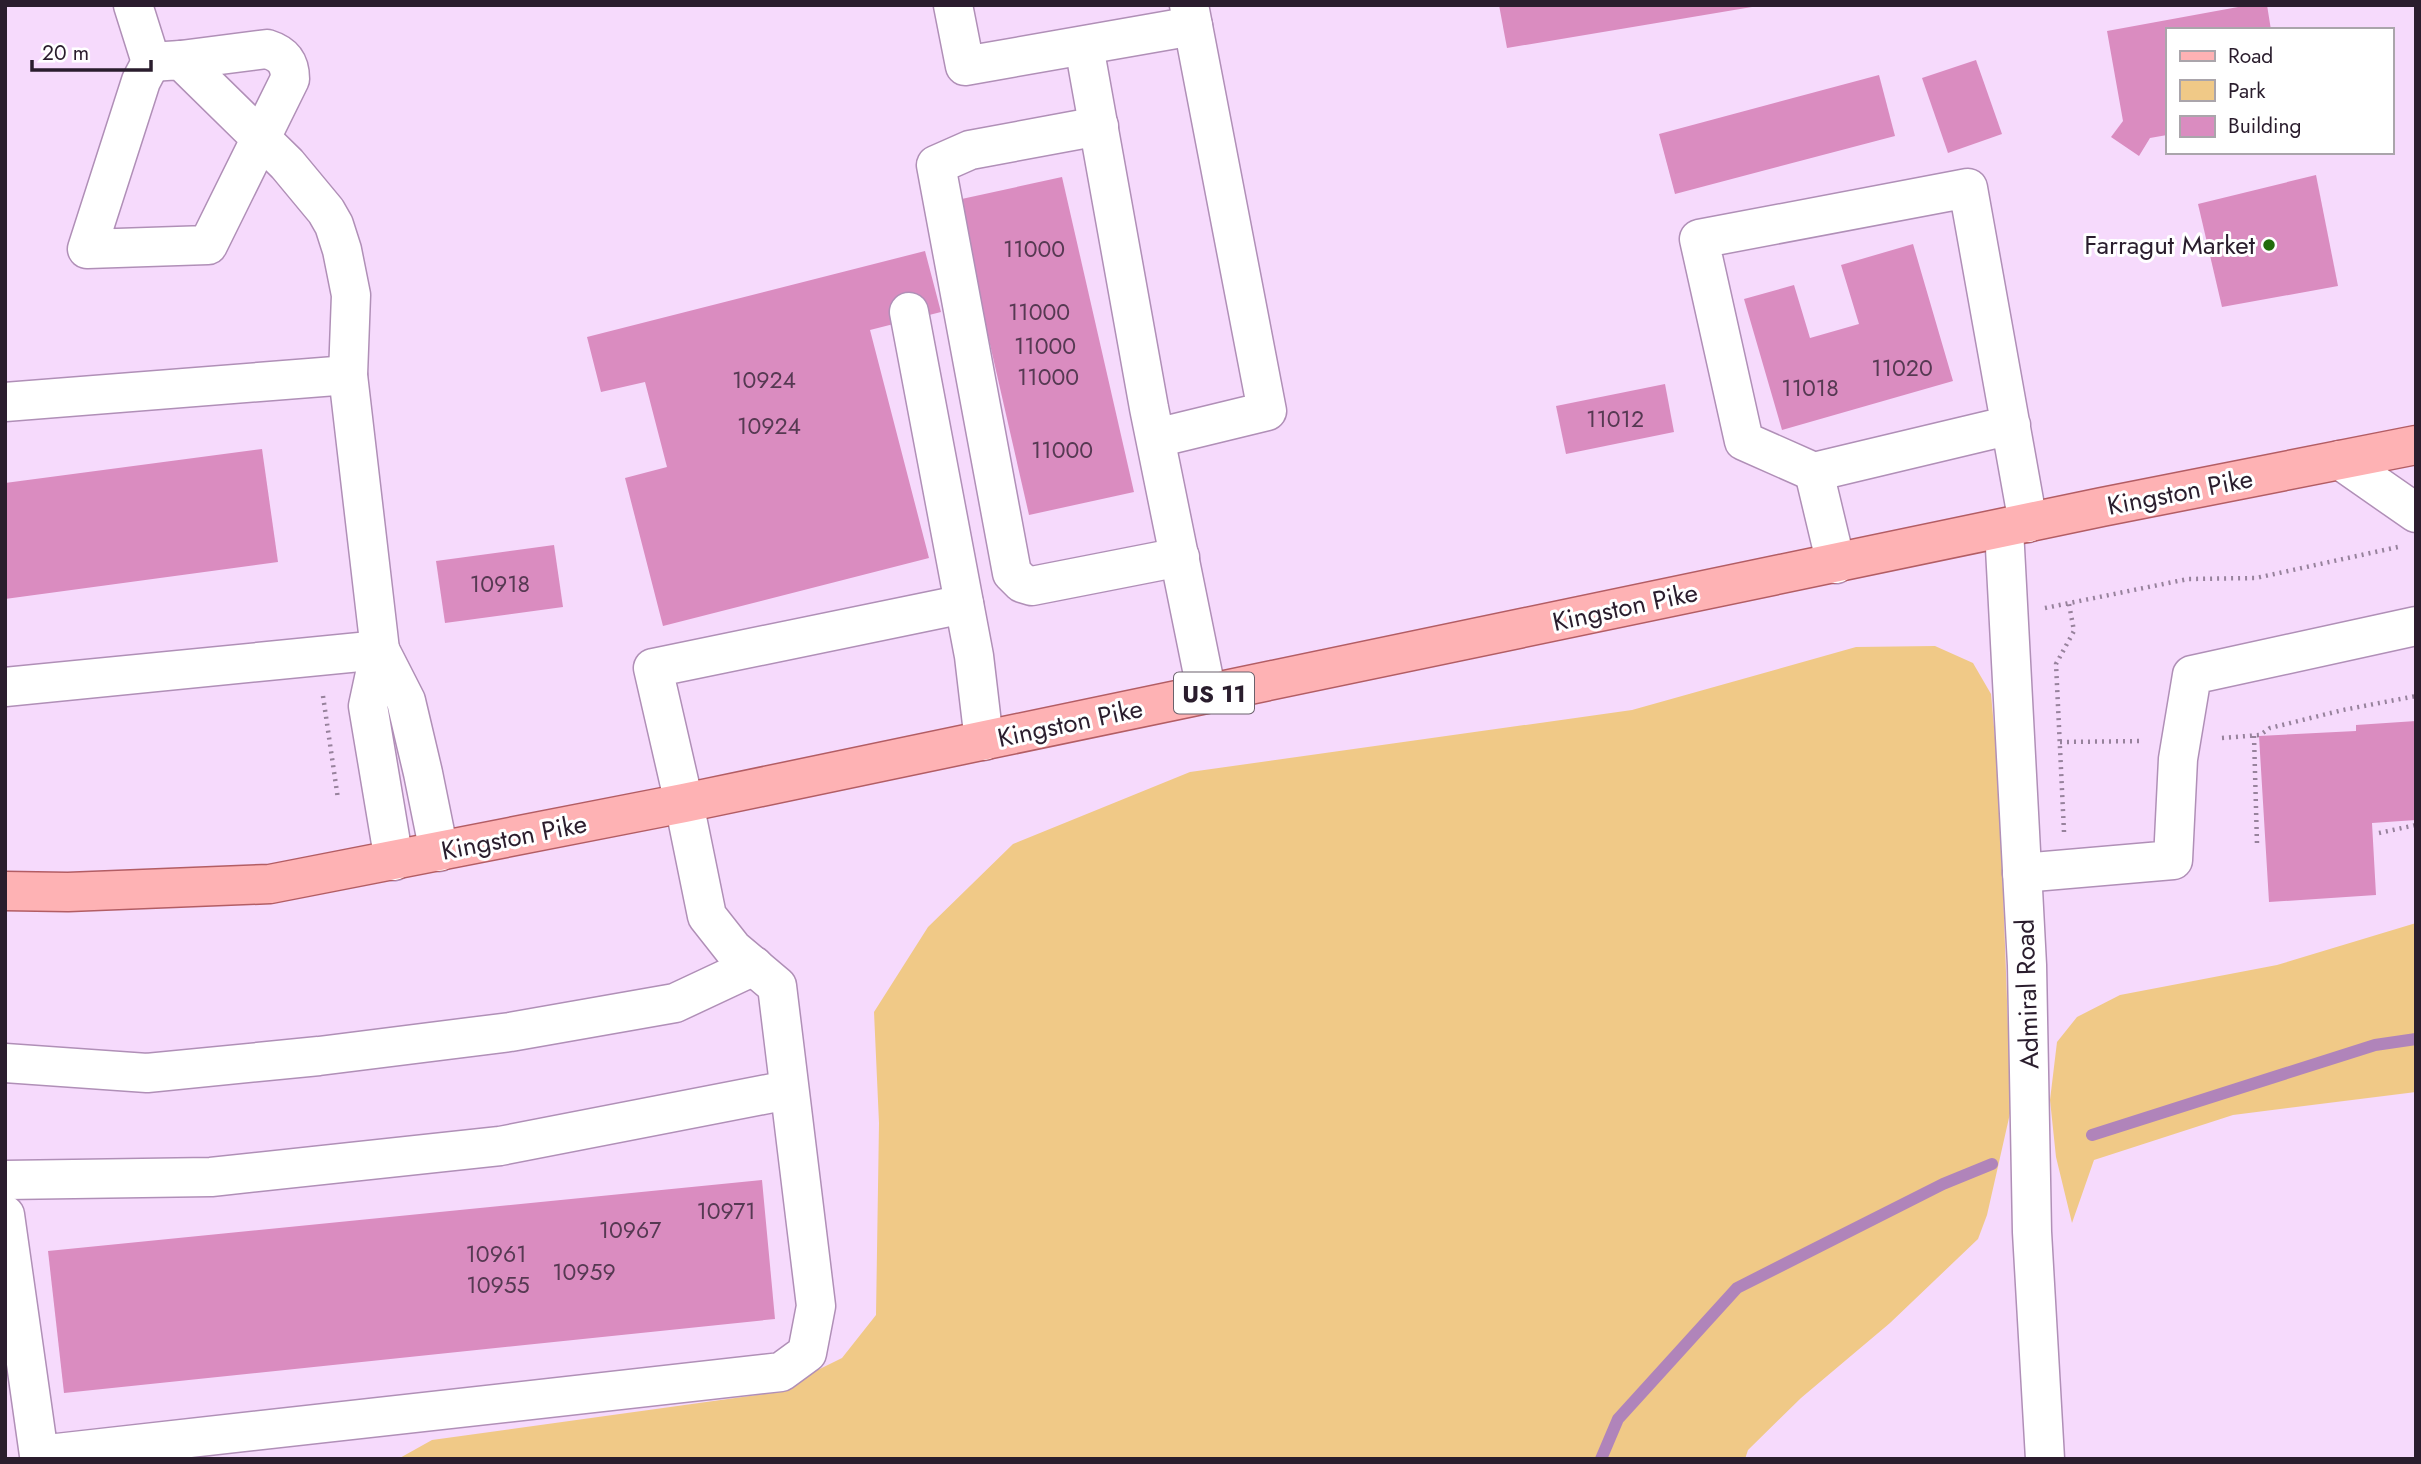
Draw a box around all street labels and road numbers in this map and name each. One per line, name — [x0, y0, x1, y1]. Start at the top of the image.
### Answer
street label: Kingston Pike — [2104, 459, 2256, 525]
street label: Kingston Pike — [1549, 573, 1701, 641]
road number: US 11 — [1174, 672, 1254, 714]
street label: Kingston Pike — [994, 689, 1146, 757]
street label: Kingston Pike — [438, 804, 590, 870]
street label: Admiral Road — [2005, 918, 2049, 1070]

